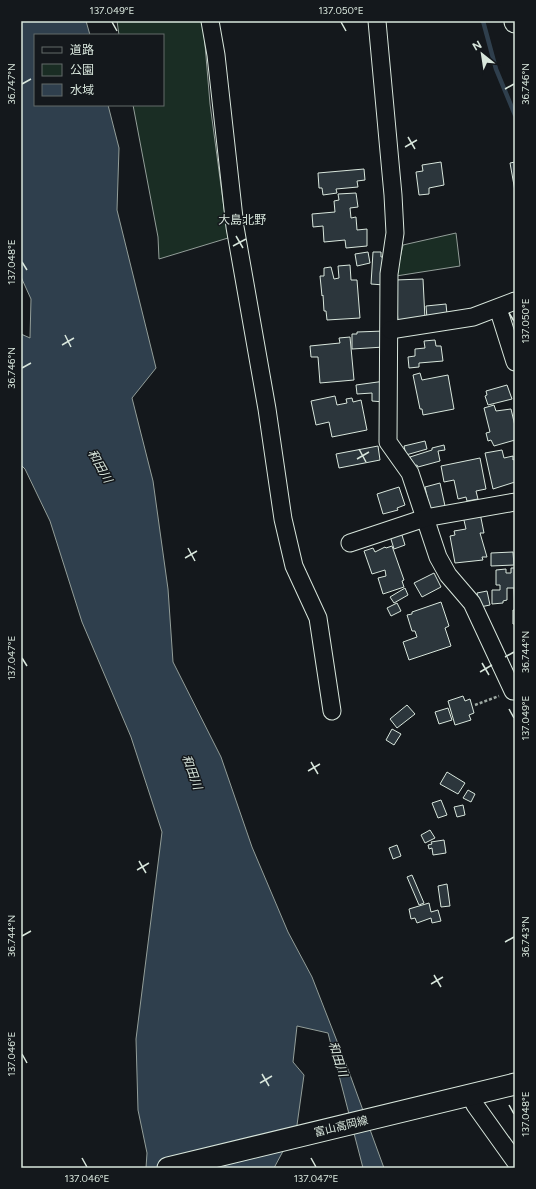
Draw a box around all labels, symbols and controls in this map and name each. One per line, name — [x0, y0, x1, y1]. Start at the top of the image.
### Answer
text: 137.049°E — [90, 4, 135, 17]
text: 137.050°E — [318, 4, 364, 17]
legend — [34, 34, 164, 106]
north arrow — [462, 34, 502, 74]
text: N — [470, 38, 484, 54]
text: 道路 — [70, 43, 94, 57]
text: 36.747°N — [5, 63, 18, 105]
text: 公園 — [70, 63, 94, 77]
text: 36.746°N — [519, 63, 532, 105]
text: 水域 — [70, 83, 94, 97]
district label: 大島北野 — [218, 213, 266, 227]
text: 137.048°E — [5, 239, 18, 285]
text: 137.050°E — [519, 298, 532, 344]
text: 36.746°N — [5, 347, 18, 389]
water label: 和田川 — [85, 447, 116, 487]
text: 36.744°N — [519, 631, 532, 673]
text: 137.047°E — [5, 636, 18, 680]
text: 137.049°E — [519, 695, 532, 740]
water label: 和田川 — [179, 753, 205, 793]
text: 36.744°N — [5, 915, 18, 957]
text: 36.743°N — [519, 916, 532, 958]
text: 137.046°E — [5, 1031, 18, 1076]
water label: 和田川 — [326, 1040, 351, 1080]
text: 137.048°E — [519, 1091, 532, 1137]
street label: 富山高岡線 — [313, 1114, 369, 1139]
text: 137.046°E — [65, 1172, 110, 1185]
text: 137.047°E — [294, 1172, 338, 1185]

